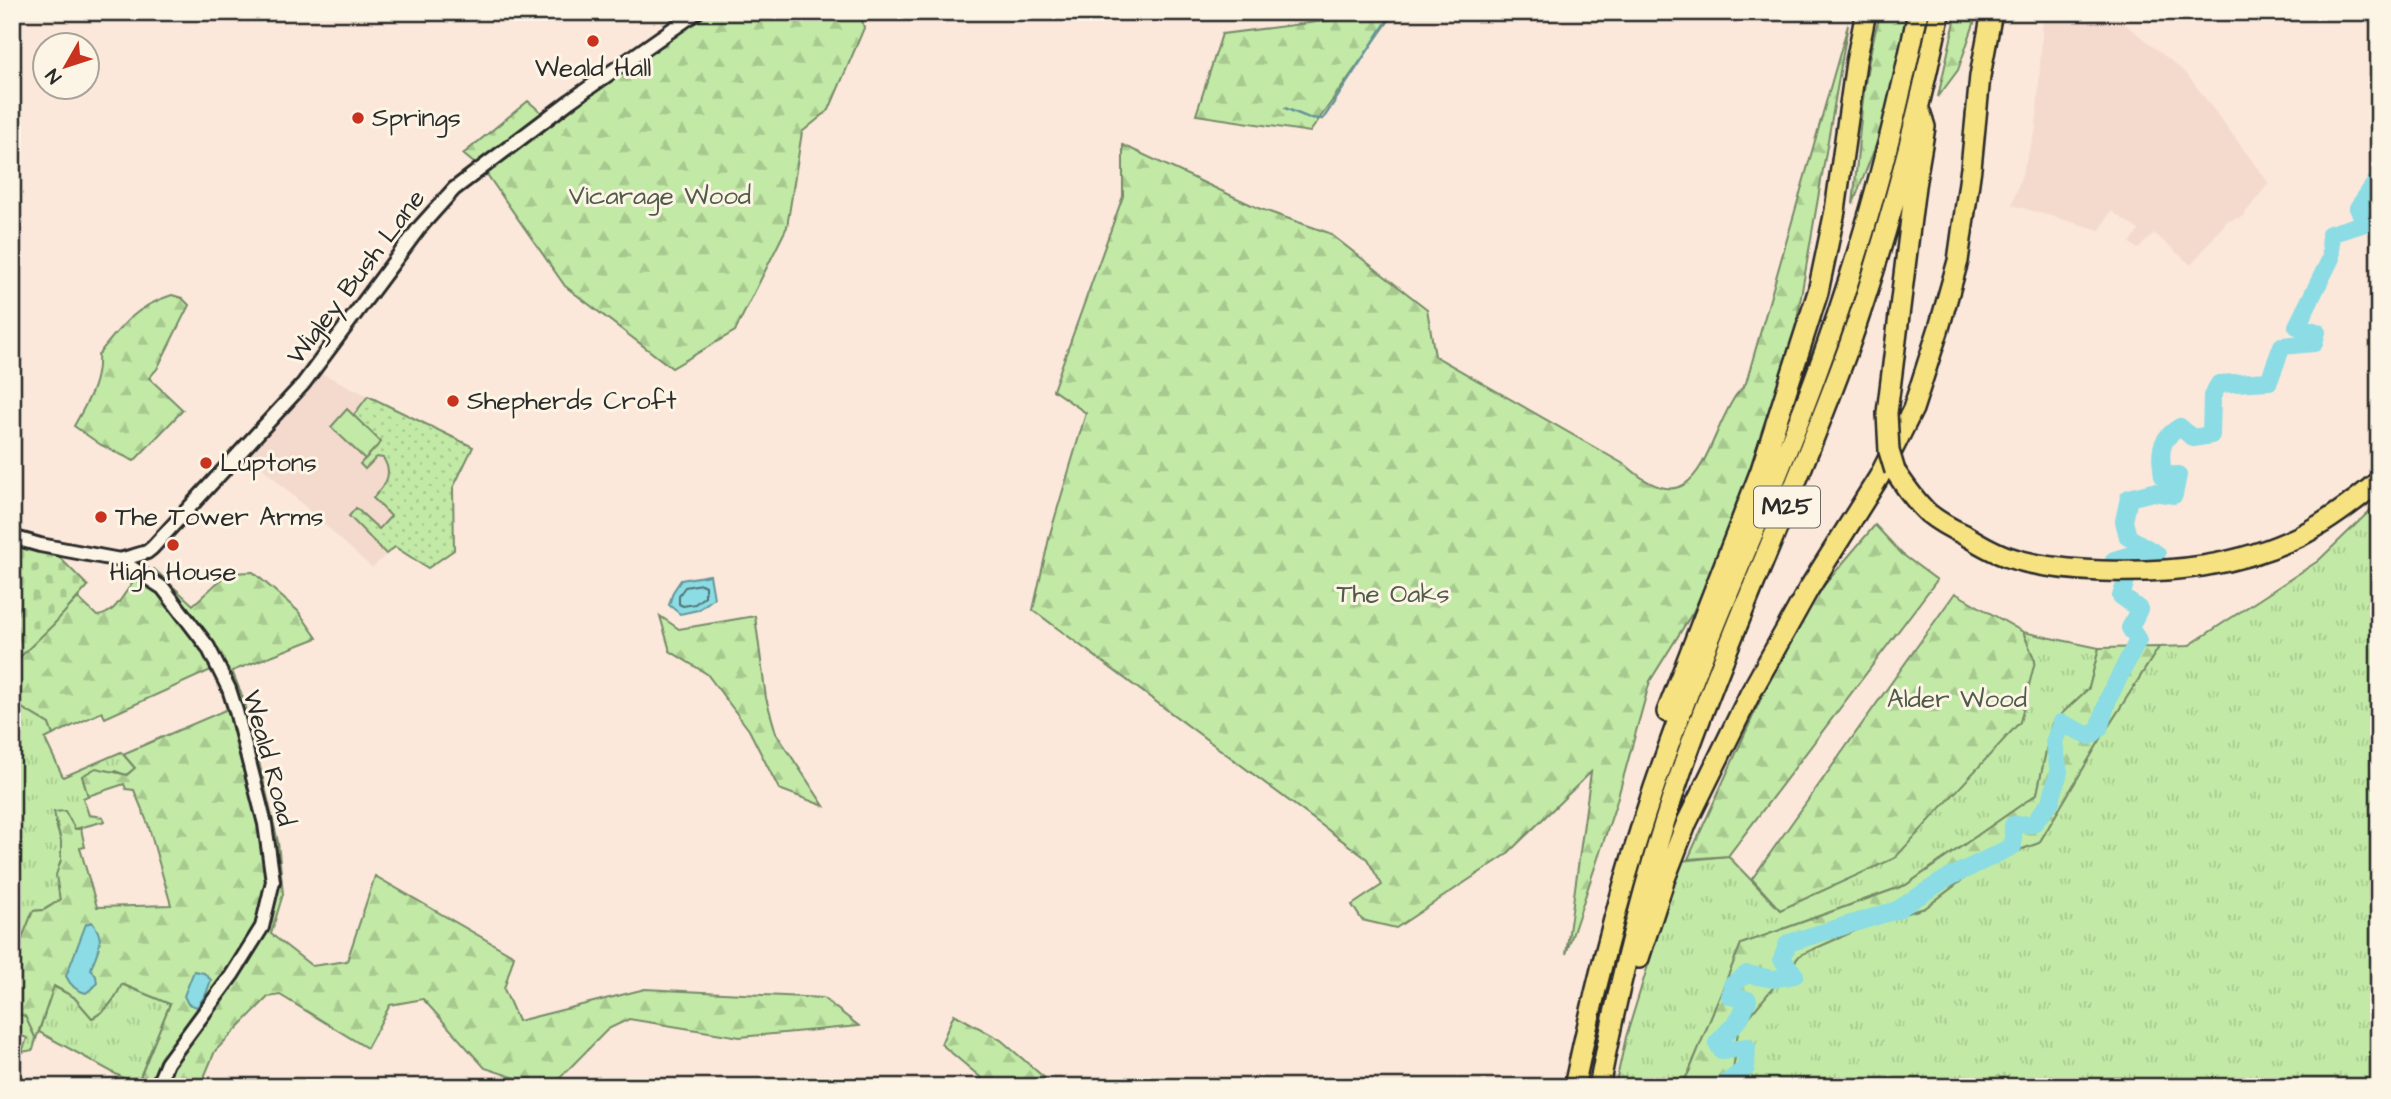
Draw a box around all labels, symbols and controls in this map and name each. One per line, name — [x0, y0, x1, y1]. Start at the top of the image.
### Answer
north arrow — [32, 32, 102, 102]
marker: Weald Hall — [585, 33, 601, 49]
place label: Weald Hall — [535, 50, 651, 86]
text: N — [40, 63, 68, 89]
place label: Springs — [372, 100, 461, 138]
marker: Springs — [350, 110, 366, 126]
park label: Vicarage Wood — [569, 178, 751, 216]
street label: Wigley Bush Lane — [278, 182, 435, 373]
place label: Shepherds Croft — [467, 383, 677, 419]
marker: Shepherds Croft — [445, 393, 461, 409]
place label: Luptons — [220, 445, 317, 481]
marker: Luptons — [198, 455, 214, 471]
road number: M25 — [1754, 486, 1820, 528]
place label: The Tower Arms — [115, 499, 324, 535]
marker: The Tower Arms — [93, 509, 109, 525]
marker: High House — [165, 537, 181, 553]
place label: High House — [109, 554, 237, 592]
park label: The Oaks — [1336, 576, 1450, 612]
park label: Alder Wood — [1887, 681, 2027, 717]
street label: Weald Road — [234, 686, 304, 830]

